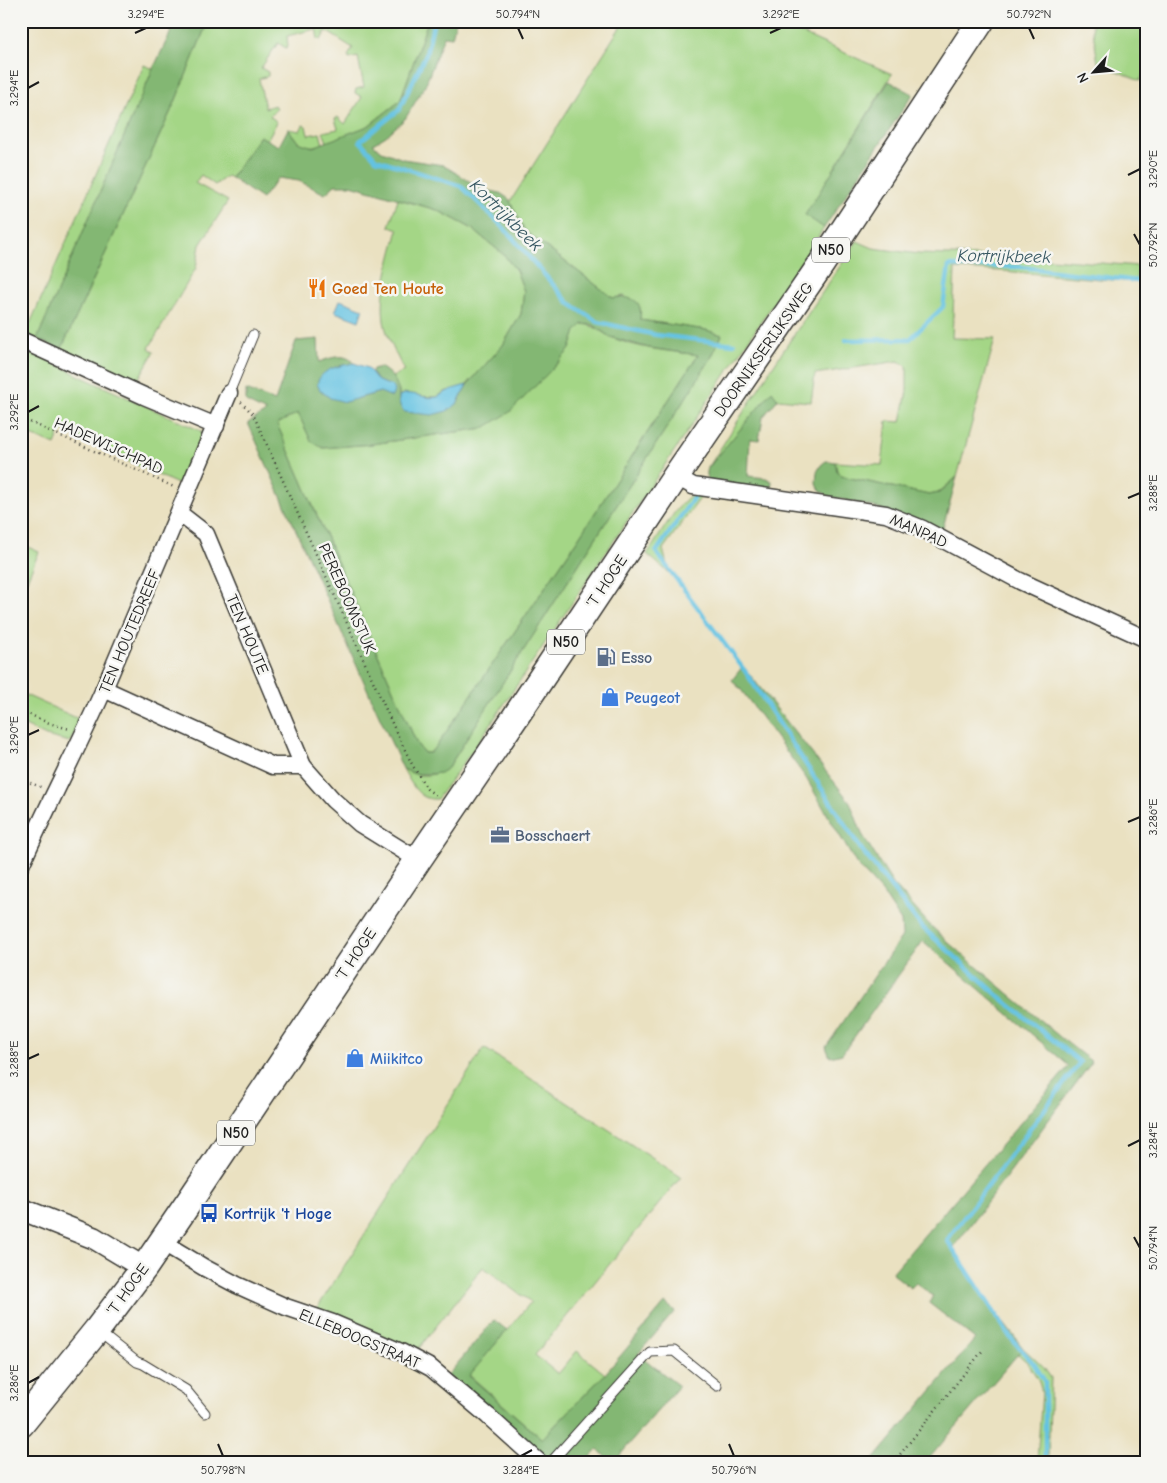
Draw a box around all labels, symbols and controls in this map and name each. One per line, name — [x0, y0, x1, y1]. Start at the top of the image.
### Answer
text: 3.294°E — [128, 7, 164, 21]
text: 50.794°N — [496, 7, 540, 21]
text: 3.292°E — [762, 7, 800, 21]
text: 50.792°N — [1007, 7, 1051, 21]
north arrow — [1070, 48, 1120, 98]
text: 3.294°E — [7, 70, 21, 106]
text: N — [1073, 70, 1093, 86]
text: 3.290°E — [1146, 150, 1160, 188]
water label: Kortrijkbeek — [465, 175, 546, 256]
text: 50.792°N — [1146, 223, 1160, 267]
road number: N50 — [812, 238, 850, 262]
water label: Kortrijkbeek — [957, 245, 1051, 268]
restaurant icon: Goed Ten Houte — [306, 277, 328, 299]
street label: DOORNIKSERIJKSWEG — [711, 279, 817, 420]
place label: Goed Ten Houte — [332, 280, 444, 298]
text: 3.292°E — [7, 393, 21, 431]
street label: HADEWIJCHPAD — [51, 414, 166, 478]
text: 3.288°E — [1146, 475, 1160, 511]
street label: MANPAD — [887, 510, 950, 552]
street label: PEREBOOMSTUK — [315, 540, 379, 656]
street label: 'T HOGE — [583, 551, 631, 611]
street label: TEN HOUTEDREEF — [96, 566, 164, 696]
street label: TEN HOUTE — [222, 592, 272, 677]
road number: N50 — [547, 630, 585, 654]
fuel station icon: Esso — [595, 646, 617, 668]
place label: Esso — [621, 649, 652, 667]
shop icon: Peugeot — [599, 686, 621, 708]
place label: Peugeot — [625, 689, 681, 707]
text: 3.290°E — [7, 716, 21, 754]
text: 3.286°E — [1146, 798, 1160, 836]
office icon: Bosschaert — [489, 824, 511, 846]
place label: Bosschaert — [515, 827, 591, 845]
street label: 'T HOGE — [332, 924, 380, 984]
text: 3.288°E — [7, 1041, 21, 1077]
shop icon: Miikitco — [344, 1047, 366, 1069]
place label: Miikitco — [370, 1050, 423, 1068]
road number: N50 — [217, 1120, 255, 1146]
text: 3.284°E — [1146, 1122, 1160, 1158]
bus stop icon: Kortrijk 't Hoge — [198, 1202, 220, 1224]
place label: Kortrijk 't Hoge — [224, 1205, 332, 1223]
text: 50.794°N — [1146, 1226, 1160, 1270]
street label: 'T HOGE — [103, 1260, 153, 1319]
street label: ELLEBOOGSTRAAT — [296, 1305, 423, 1373]
text: 3.286°E — [7, 1364, 21, 1402]
text: 50.798°N — [201, 1463, 245, 1477]
text: 3.284°E — [503, 1463, 539, 1477]
text: 50.796°N — [711, 1463, 757, 1477]

